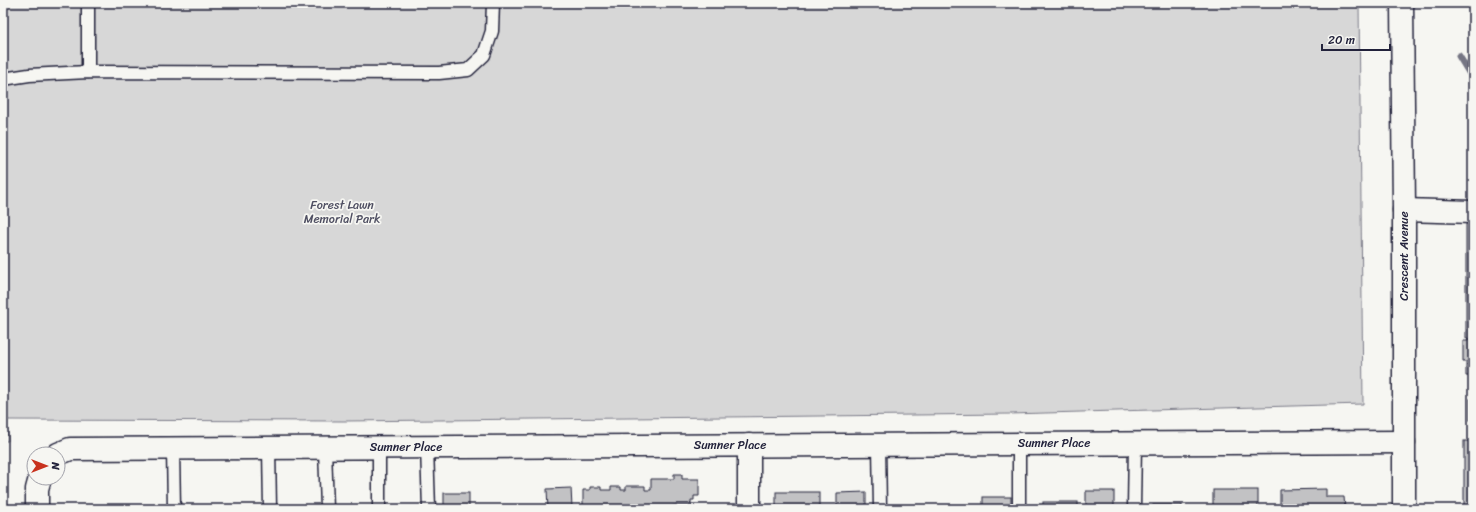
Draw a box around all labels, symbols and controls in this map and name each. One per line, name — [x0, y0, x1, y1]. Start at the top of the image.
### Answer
scale bar — [1322, 26, 1390, 52]
text: 20 m — [1328, 29, 1355, 51]
park label: Forest Lawn Memorial Park — [304, 194, 381, 230]
street label: Crescent Avenue — [1393, 211, 1415, 301]
street label: Sumner Place — [1018, 432, 1090, 454]
street label: Sumner Place — [694, 434, 766, 456]
street label: Sumner Place — [370, 436, 442, 458]
north arrow — [26, 446, 66, 486]
text: N — [46, 461, 65, 470]

